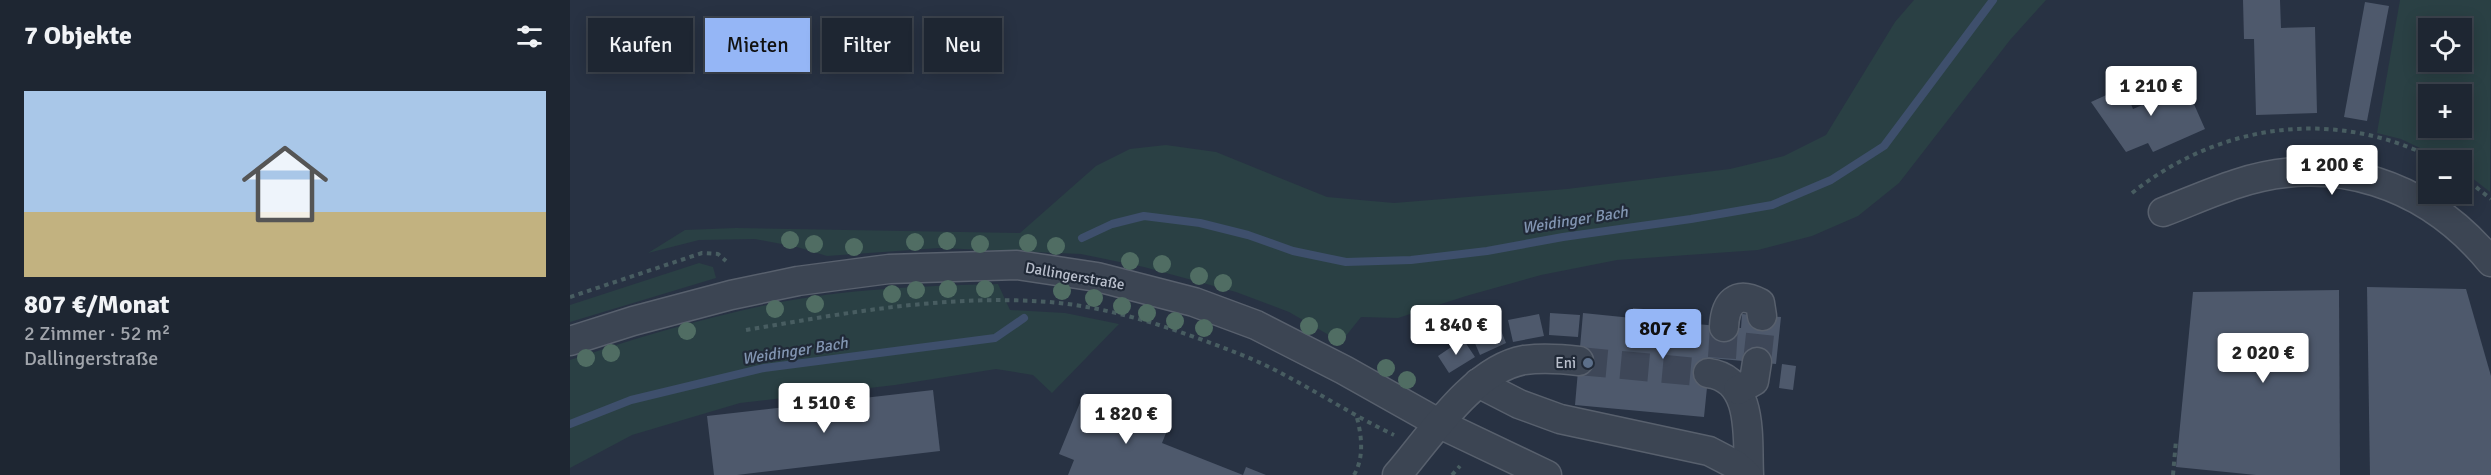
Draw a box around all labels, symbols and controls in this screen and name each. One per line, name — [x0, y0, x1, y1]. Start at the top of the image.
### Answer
chip: Kaufen — [588, 18, 693, 72]
chip: Mieten — [705, 18, 810, 72]
chip: Filter — [822, 18, 912, 72]
chip: Neu — [924, 18, 1002, 72]
map controls — [2418, 18, 2472, 204]
button: locate — [2418, 18, 2472, 72]
text: 7 Objekte — [24, 20, 132, 52]
icon: filters — [513, 20, 546, 53]
pin: 1 210 € — [2096, 66, 2206, 117]
text: 1 210 € — [2120, 73, 2182, 98]
button: + — [2418, 84, 2472, 138]
icon: home — [231, 130, 339, 238]
pin: 1 200 € — [2277, 145, 2387, 196]
button: − — [2418, 150, 2472, 204]
text: 1 200 € — [2301, 152, 2363, 177]
water label: Weidinger Bach — [1521, 202, 1631, 238]
street label: Dallingerstraße — [1024, 258, 1126, 294]
text: 807 €/Monat — [24, 289, 170, 321]
pin: 1 840 € — [1401, 305, 1511, 356]
pin: 807 € — [1621, 309, 1705, 360]
text: 1 840 € — [1425, 312, 1487, 337]
text: 807 € — [1639, 316, 1687, 341]
text: 2 Zimmer · 52 m² — [24, 321, 170, 346]
water label: Weidinger Bach — [741, 333, 851, 369]
pin: 2 020 € — [2208, 333, 2318, 384]
text: 2 020 € — [2232, 340, 2294, 365]
text: Dallingerstraße — [24, 346, 158, 371]
place label: Eni — [1555, 354, 1576, 372]
marker: Eni — [1581, 356, 1595, 370]
pin: 1 510 € — [769, 383, 879, 434]
text: 1 510 € — [793, 390, 855, 415]
pin: 1 820 € — [1071, 394, 1181, 445]
text: 1 820 € — [1095, 401, 1157, 426]

